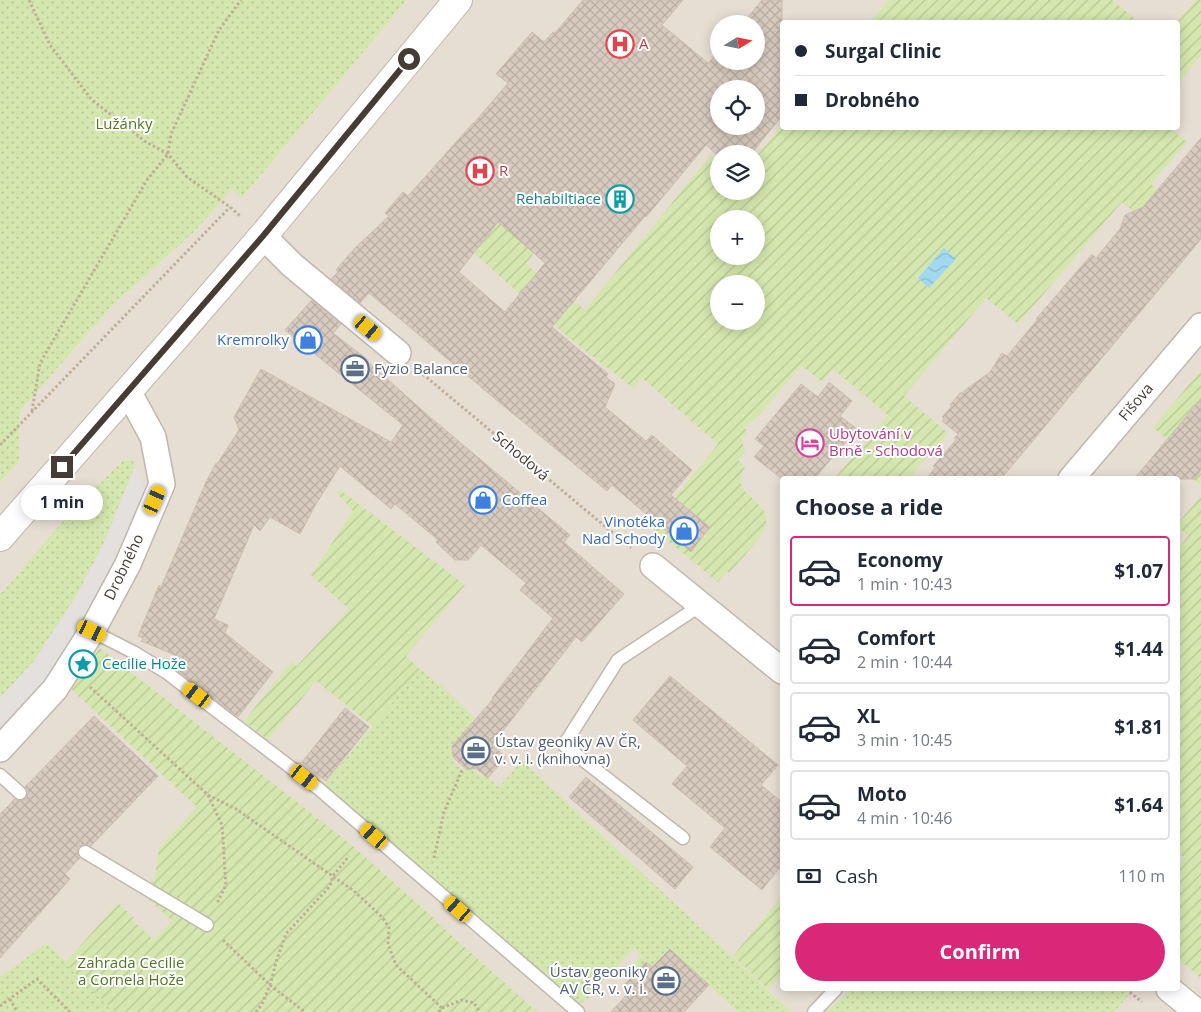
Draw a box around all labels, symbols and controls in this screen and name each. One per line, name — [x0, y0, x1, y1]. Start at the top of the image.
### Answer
north arrow — [710, 15, 765, 70]
map controls — [710, 15, 765, 330]
hospital icon: A — [605, 29, 635, 59]
place label: A — [639, 33, 649, 53]
text: Surgal Clinic — [825, 38, 941, 64]
route start — [398, 48, 420, 70]
button: locate — [710, 80, 765, 135]
text: Drobného — [825, 87, 919, 113]
park label: Lužánky — [96, 113, 153, 133]
button: layers — [710, 145, 765, 200]
hospital icon: R — [465, 156, 495, 186]
place label: R — [499, 160, 509, 180]
building icon: Rehabiltiace — [605, 184, 635, 214]
place label: Rehabiltiace — [516, 188, 601, 208]
button: + — [710, 210, 765, 265]
button: − — [710, 275, 765, 330]
car — [351, 313, 384, 343]
shop icon: Kremrolky — [293, 325, 323, 355]
place label: Kremrolky — [217, 329, 289, 349]
office icon: Fyzio Balance — [340, 354, 370, 384]
place label: Fyzio Balance — [374, 358, 468, 378]
street label: Fišova — [1114, 378, 1157, 424]
place label: Ubytování v Brně - Schodová — [829, 423, 943, 460]
street label: Schodová — [489, 426, 554, 485]
hotel icon: Ubytování v Brně - Schodová — [795, 428, 825, 458]
route end — [51, 456, 73, 478]
car — [142, 483, 167, 517]
callout: 1 min — [21, 484, 103, 520]
shop icon: Coffea — [468, 485, 498, 515]
place label: Coffea — [502, 489, 547, 509]
text: 1 min — [40, 491, 84, 513]
text: Choose a ride — [795, 491, 943, 521]
place label: Vinotéka Nad Schody — [582, 511, 665, 548]
shop icon: Vinotéka Nad Schody — [669, 516, 699, 546]
street label: Drobného — [99, 530, 148, 603]
text: Economy — [857, 547, 943, 573]
icon: car — [797, 549, 842, 594]
text: $1.07 — [1114, 558, 1163, 584]
text: 1 min · 10:43 — [857, 573, 952, 595]
car — [75, 618, 108, 644]
text: Comfort — [857, 625, 936, 651]
icon: car — [797, 627, 842, 672]
text: $1.44 — [1114, 636, 1163, 662]
place icon: Cecilie Hože — [68, 649, 98, 679]
text: 2 min · 10:44 — [857, 651, 952, 673]
place label: Cecilie Hože — [102, 653, 186, 673]
car — [180, 680, 213, 710]
text: XL — [857, 703, 880, 729]
icon: car — [797, 705, 842, 750]
text: $1.81 — [1114, 714, 1163, 740]
text: 3 min · 10:45 — [857, 729, 952, 751]
place label: Ústav geoniky AV ČR, v. v. i. (knihovna) — [495, 731, 641, 768]
office icon: Ústav geoniky AV ČR, v. v. i. (knihovna) — [461, 736, 491, 766]
car — [287, 762, 320, 792]
text: Moto — [857, 781, 907, 807]
icon: car — [797, 783, 842, 828]
text: $1.64 — [1114, 792, 1163, 818]
text: 4 min · 10:46 — [857, 807, 952, 829]
car — [357, 820, 390, 852]
icon: cash — [795, 862, 823, 890]
text: Cash — [835, 863, 878, 889]
text: 110 m — [1119, 865, 1165, 887]
car — [441, 893, 474, 925]
button: Confirm — [795, 923, 1165, 981]
park label: Zahrada Cecilie a Cornela Hože — [78, 952, 184, 989]
place label: Ústav geoniky AV ČR, v. v. i. — [550, 961, 647, 998]
office icon: Ústav geoniky AV ČR, v. v. i. — [651, 966, 681, 996]

